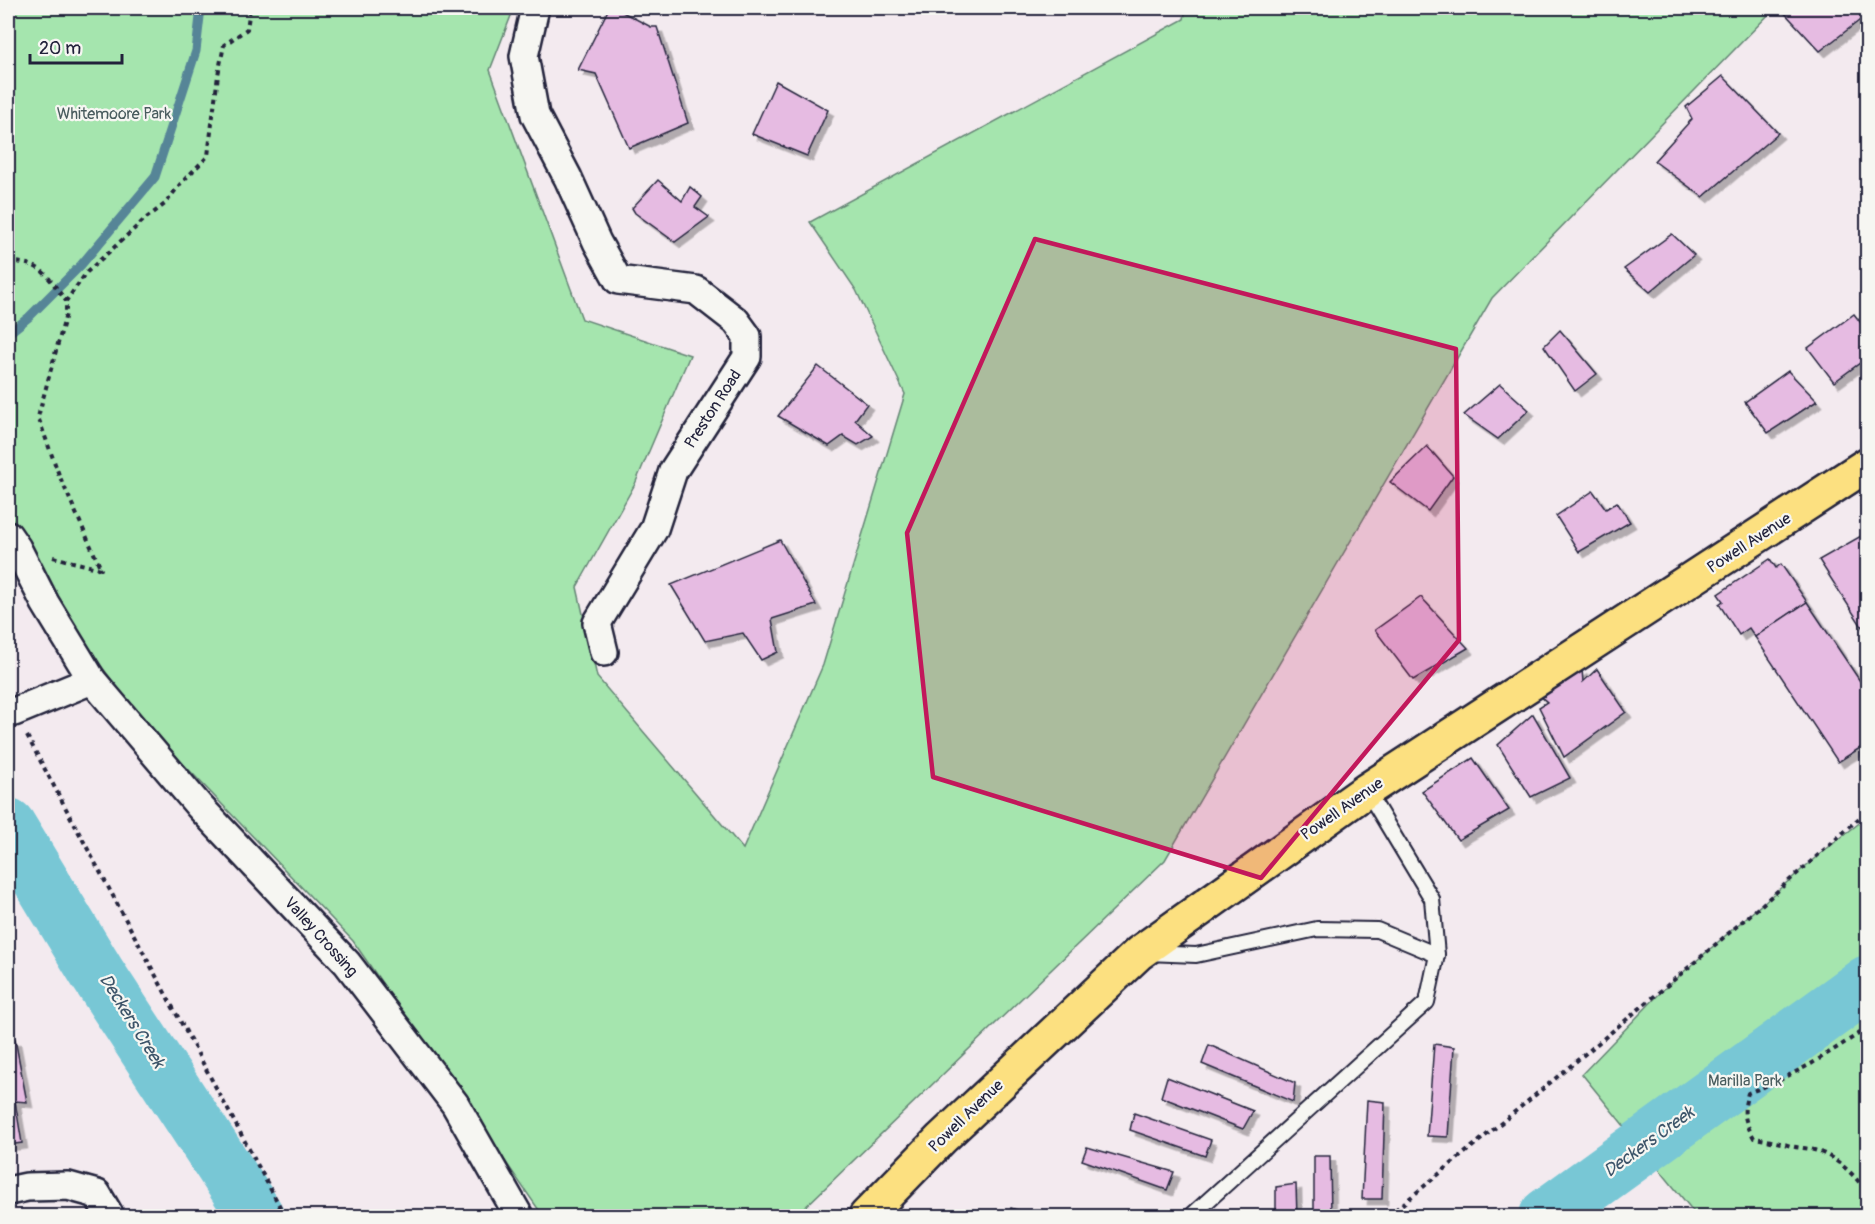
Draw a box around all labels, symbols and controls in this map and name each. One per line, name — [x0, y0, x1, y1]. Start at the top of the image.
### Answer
scale bar — [30, 27, 122, 65]
text: 20 m — [39, 37, 81, 60]
park label: Whitemoore Park — [57, 104, 172, 124]
street label: Preston Road — [680, 366, 746, 452]
street label: Powell Avenue — [1703, 508, 1795, 578]
street label: Powell Avenue — [1297, 773, 1387, 845]
street label: Valley Crossing — [280, 893, 362, 981]
water label: Deckers Creek — [94, 970, 171, 1074]
park label: Marilla Park — [1708, 1071, 1782, 1091]
street label: Powell Avenue — [924, 1075, 1008, 1157]
water label: Deckers Creek — [1599, 1101, 1700, 1183]

